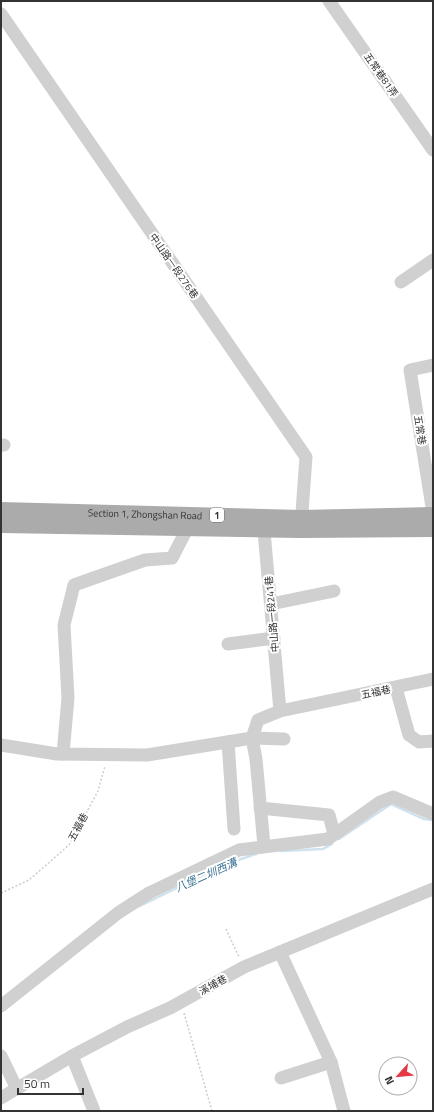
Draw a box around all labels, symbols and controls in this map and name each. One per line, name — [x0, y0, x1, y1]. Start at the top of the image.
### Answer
street label: 五常巷81弄 — [360, 50, 402, 100]
street label: 中山路一段276巷 — [146, 230, 202, 302]
street label: 五常巷 — [410, 414, 430, 446]
street label: Section 1, Zhongshan Road — [88, 505, 202, 523]
road number: 1 — [210, 508, 224, 522]
street label: 中山路一段241巷 — [261, 575, 283, 653]
street label: 五福巷 — [360, 682, 392, 702]
street label: 五福巷 — [64, 810, 92, 844]
water label: 八堡二圳西溝 — [173, 853, 241, 896]
street label: 溪埔巷 — [196, 971, 230, 999]
north arrow — [378, 1056, 418, 1096]
scale bar — [18, 1070, 83, 1096]
text: 50 m — [24, 1074, 50, 1093]
text: N — [380, 1074, 398, 1088]

